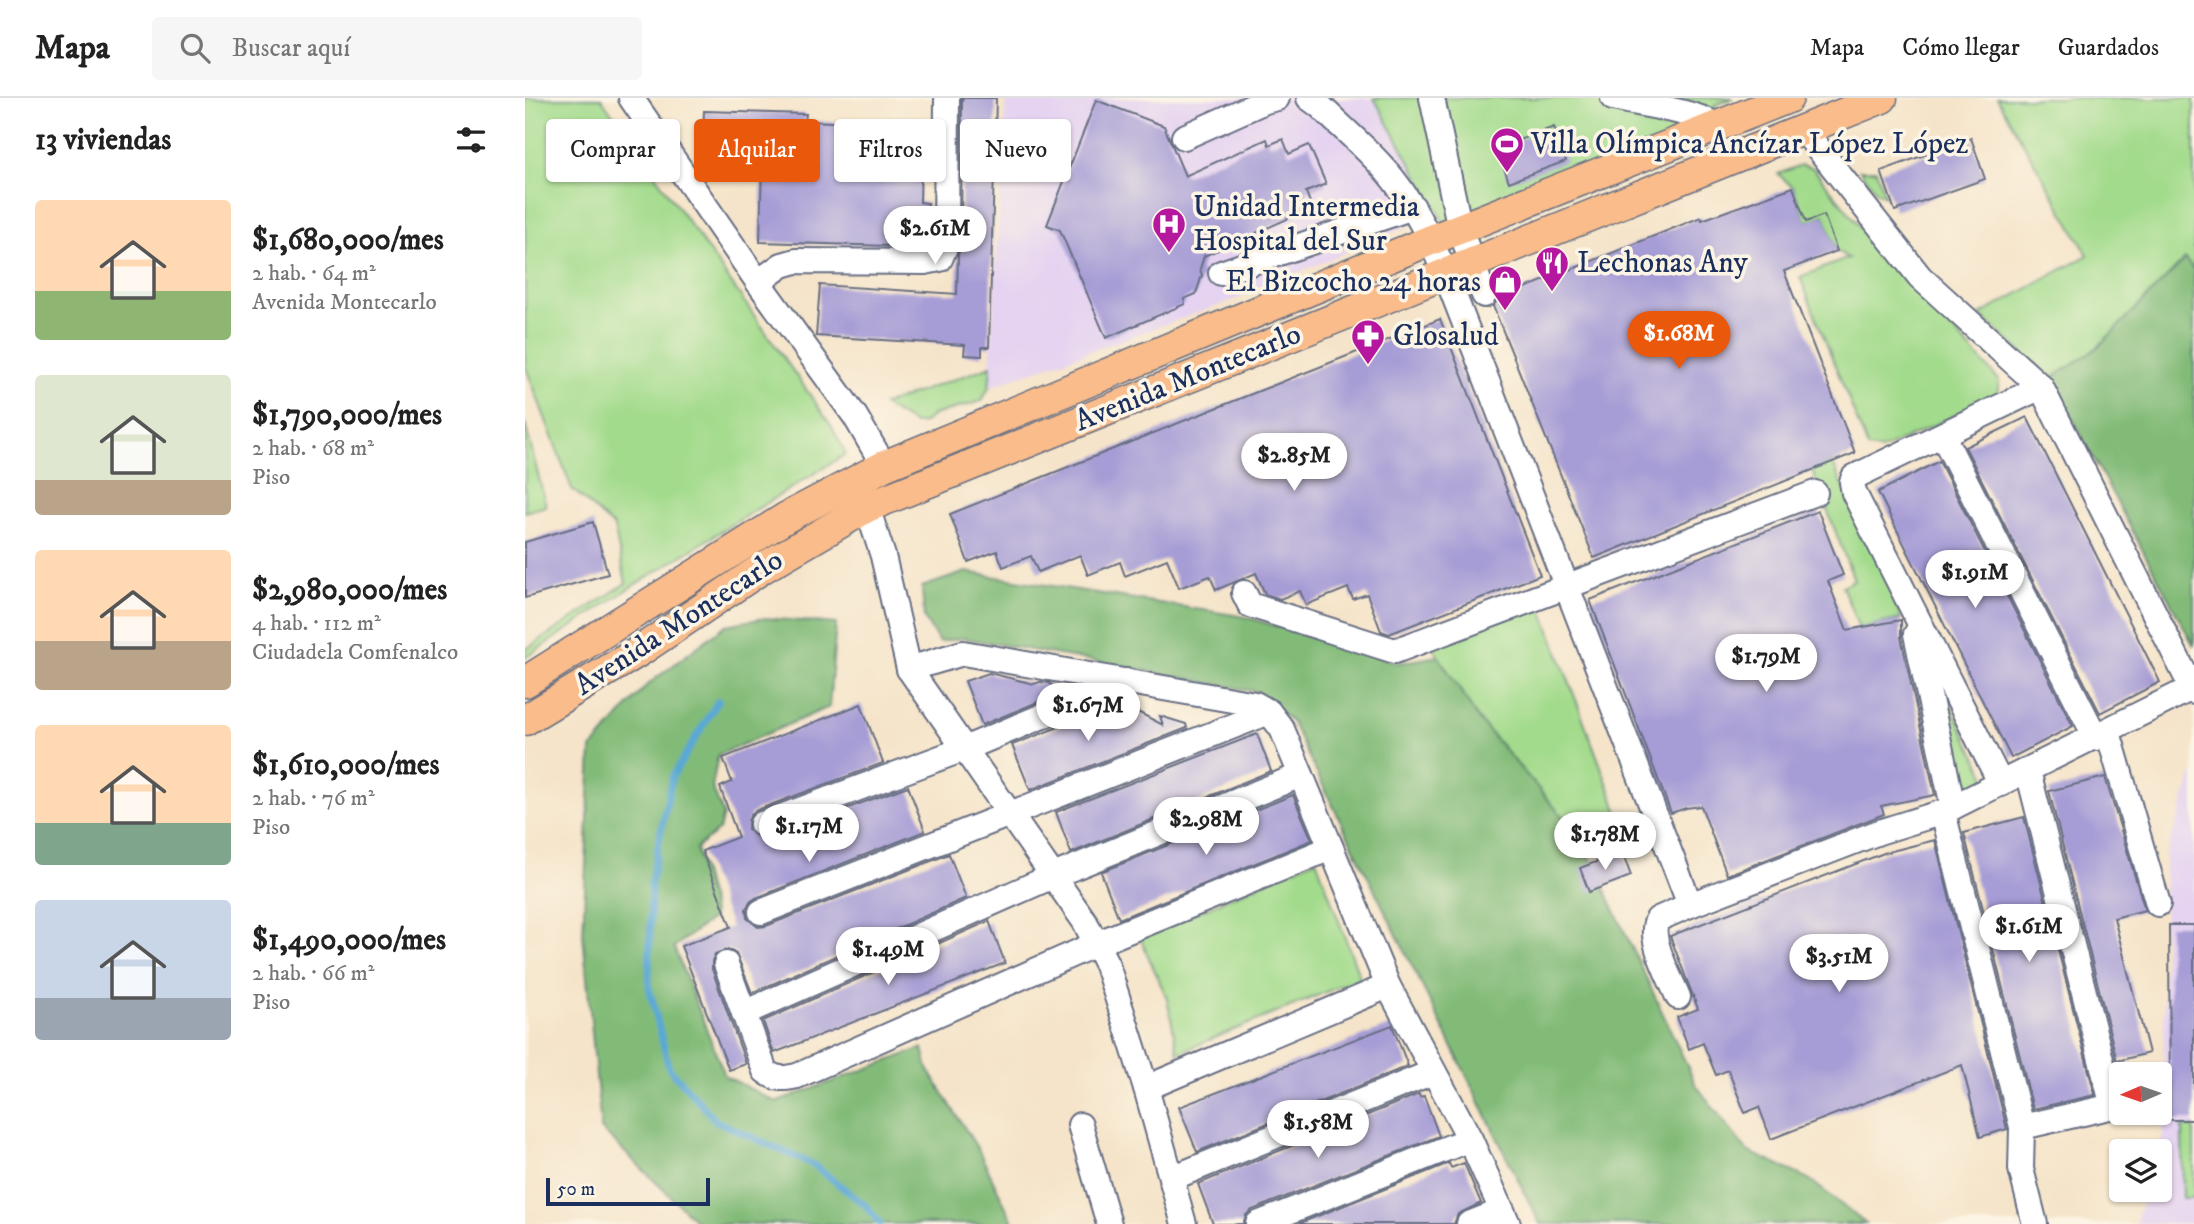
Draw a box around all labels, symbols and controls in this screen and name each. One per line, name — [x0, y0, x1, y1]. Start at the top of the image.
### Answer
search box — [152, 17, 642, 80]
text: Mapa — [35, 28, 110, 69]
icon: search — [176, 29, 214, 67]
text: Buscar aquí — [232, 32, 350, 65]
text: Mapa — [1810, 33, 1864, 63]
text: Cómo llegar — [1902, 33, 2020, 63]
text: Guardados — [2058, 33, 2159, 63]
chip: Comprar — [546, 119, 680, 182]
chip: Alquilar — [694, 119, 820, 182]
chip: Filtros — [834, 119, 946, 182]
chip: Nuevo — [960, 119, 1071, 182]
icon: filters — [452, 121, 490, 159]
text: 13 viviendas — [35, 122, 171, 159]
sports icon: Villa Olímpica Ancízar López López — [1488, 125, 1526, 174]
place label: Villa Olímpica Ancízar López López — [1530, 126, 1968, 163]
place label: Unidad Intermedia Hospital del Sur — [1193, 189, 1420, 260]
hospital icon: Unidad Intermedia Hospital del Sur — [1150, 205, 1188, 254]
pin: $2.61M — [878, 206, 992, 266]
text: $2.61M — [900, 214, 970, 243]
text: $1,680,000/mes — [252, 222, 444, 259]
icon: home — [91, 228, 175, 312]
restaurant icon: Lechonas Any — [1533, 244, 1571, 293]
place label: Lechonas Any — [1577, 245, 1749, 282]
text: 2 hab. · 64 m² — [252, 259, 376, 288]
shop icon: El Bizcocho 24 horas — [1486, 263, 1524, 312]
place label: El Bizcocho 24 horas — [1225, 264, 1481, 301]
text: Avenida Montecarlo — [252, 288, 437, 317]
pin: $1.68M — [1622, 312, 1736, 371]
street label: Avenida Montecarlo — [1069, 316, 1307, 440]
pharmacy icon: Glosalud — [1349, 317, 1387, 366]
place label: Glosalud — [1393, 318, 1499, 355]
text: $1.68M — [1644, 319, 1714, 348]
text: $1,790,000/mes — [252, 397, 442, 434]
icon: home — [91, 403, 175, 487]
text: 2 hab. · 68 m² — [252, 434, 374, 463]
pin: $2.85M — [1237, 434, 1351, 493]
text: $2.85M — [1257, 441, 1331, 470]
text: Piso — [252, 463, 290, 492]
street label: Avenida Montecarlo — [568, 542, 790, 704]
pin: $1.91M — [1918, 550, 2032, 610]
text: $1.91M — [1941, 558, 2009, 587]
text: $2,980,000/mes — [252, 572, 447, 609]
icon: home — [91, 578, 175, 662]
text: 4 hab. · 112 m² — [252, 609, 381, 638]
pin: $1.79M — [1709, 634, 1823, 694]
text: Ciudadela Comfenalco — [252, 638, 458, 667]
text: $1.79M — [1731, 642, 1801, 671]
pin: $1.67M — [1031, 684, 1145, 743]
text: $1.67M — [1052, 691, 1124, 720]
text: $1,610,000/mes — [252, 747, 440, 784]
icon: home — [91, 753, 175, 837]
text: 2 hab. · 76 m² — [252, 784, 375, 813]
pin: $2.98M — [1149, 798, 1263, 857]
pin: $1.17M — [752, 804, 866, 864]
text: $2.98M — [1169, 805, 1243, 834]
text: $1.17M — [775, 812, 843, 841]
pin: $1.78M — [1548, 812, 1662, 872]
text: Piso — [252, 813, 290, 842]
text: $1.78M — [1570, 820, 1640, 849]
pin: $1.61M — [1972, 904, 2086, 964]
text: $1.61M — [1995, 912, 2063, 941]
text: $1,490,000/mes — [252, 922, 446, 959]
icon: home — [91, 928, 175, 1012]
pin: $1.49M — [831, 928, 945, 987]
pin: $3.51M — [1782, 934, 1896, 994]
text: $1.49M — [852, 935, 924, 964]
text: $3.51M — [1805, 942, 1873, 971]
text: 2 hab. · 66 m² — [252, 959, 375, 988]
text: Piso — [252, 988, 290, 1017]
north arrow — [2109, 1062, 2172, 1125]
map controls — [2109, 1062, 2172, 1202]
pin: $1.58M — [1261, 1100, 1375, 1160]
text: $1.58M — [1283, 1108, 1353, 1137]
button: layers — [2109, 1139, 2172, 1202]
scale bar — [546, 1175, 711, 1207]
text: 50 m — [557, 1178, 595, 1201]

